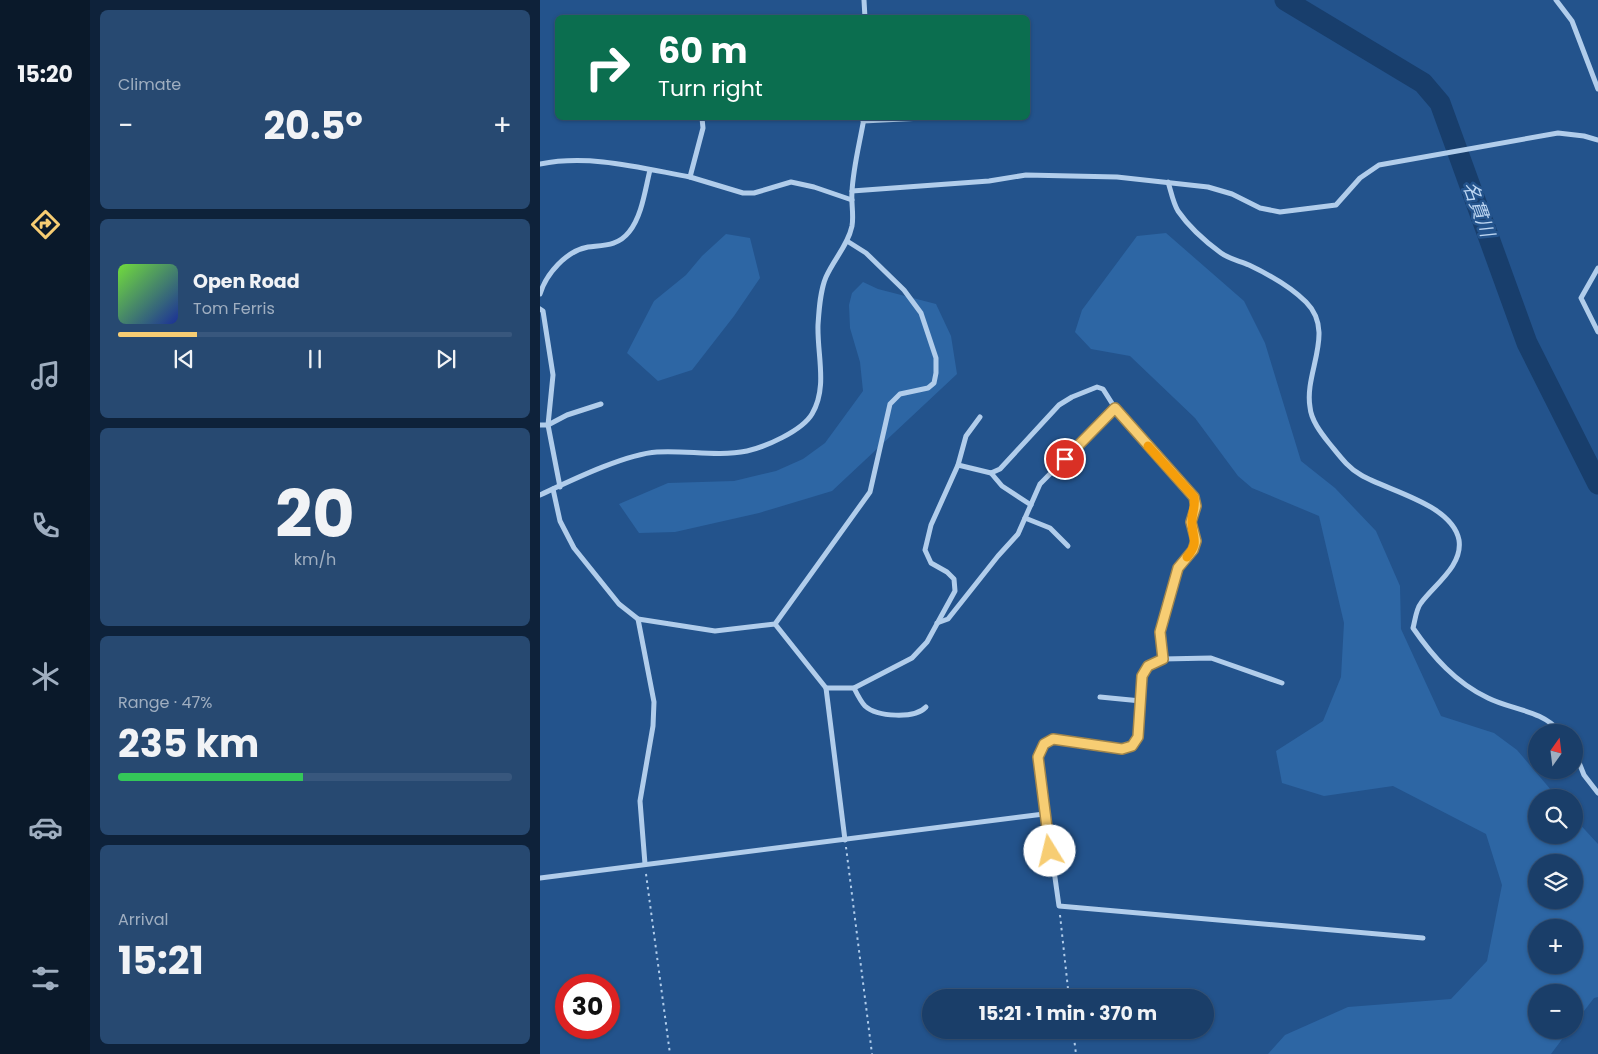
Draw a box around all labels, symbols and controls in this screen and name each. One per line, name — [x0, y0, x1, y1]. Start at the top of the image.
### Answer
text: 60 m — [658, 26, 748, 75]
icon: right — [575, 35, 640, 100]
text: 15:20 — [17, 59, 73, 90]
text: Climate — [118, 73, 181, 96]
text: Turn right — [658, 73, 763, 104]
text: 20.5° — [263, 99, 363, 152]
text: − — [118, 106, 133, 145]
text: + — [493, 106, 512, 145]
water label: 名貫川 — [1456, 178, 1502, 242]
icon: directions — [28, 207, 63, 242]
text: Open Road — [193, 268, 300, 295]
text: Tom Ferris — [193, 297, 275, 320]
icon: previous — [170, 345, 198, 373]
icon: pause — [301, 345, 329, 373]
icon: next — [432, 345, 460, 373]
icon: music — [28, 358, 63, 393]
pin — [1044, 438, 1086, 480]
icon: arrive — [1051, 445, 1079, 473]
text: 20 — [275, 469, 355, 560]
icon: phone — [28, 508, 63, 543]
text: km/h — [294, 548, 336, 571]
icon: climate — [28, 659, 63, 694]
text: Range · 47% — [118, 691, 212, 714]
text: 235 km — [118, 717, 259, 770]
north arrow — [1528, 724, 1582, 779]
map controls — [1528, 724, 1583, 1039]
button: search — [1528, 789, 1583, 844]
icon: car — [28, 810, 63, 845]
position arrow — [1023, 824, 1075, 876]
button: layers — [1528, 854, 1583, 909]
text: Arrival — [118, 908, 168, 931]
button: + — [1528, 919, 1583, 974]
text: 15:21 — [118, 934, 204, 987]
icon: filters — [28, 961, 63, 996]
speed limit sign: 30 — [555, 974, 620, 1039]
button: − — [1528, 984, 1583, 1039]
text: 15:21 · 1 min · 370 m — [979, 1000, 1157, 1027]

